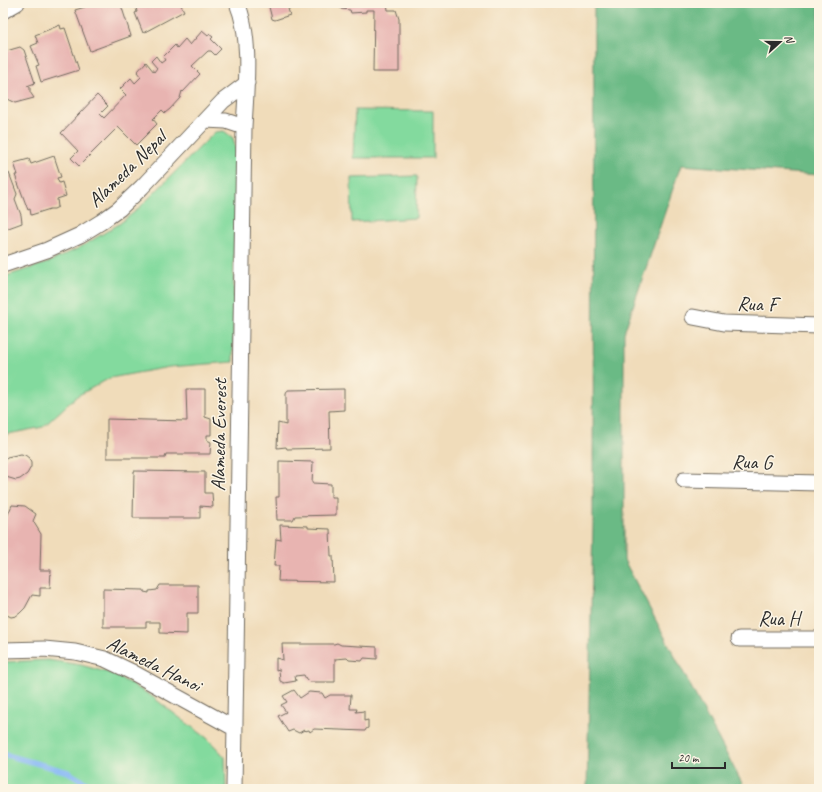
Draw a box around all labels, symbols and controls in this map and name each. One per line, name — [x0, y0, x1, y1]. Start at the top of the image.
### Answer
north arrow — [760, 22, 800, 62]
text: N — [782, 33, 798, 46]
street label: Alameda Nepal — [83, 123, 174, 213]
street label: Rua F — [737, 291, 782, 317]
street label: Alameda Everest — [206, 376, 233, 491]
street label: Rua G — [732, 449, 774, 475]
street label: Rua H — [758, 606, 803, 631]
street label: Alameda Hanoi — [103, 630, 207, 698]
scale bar — [672, 744, 725, 770]
text: 20 m — [678, 750, 700, 766]

